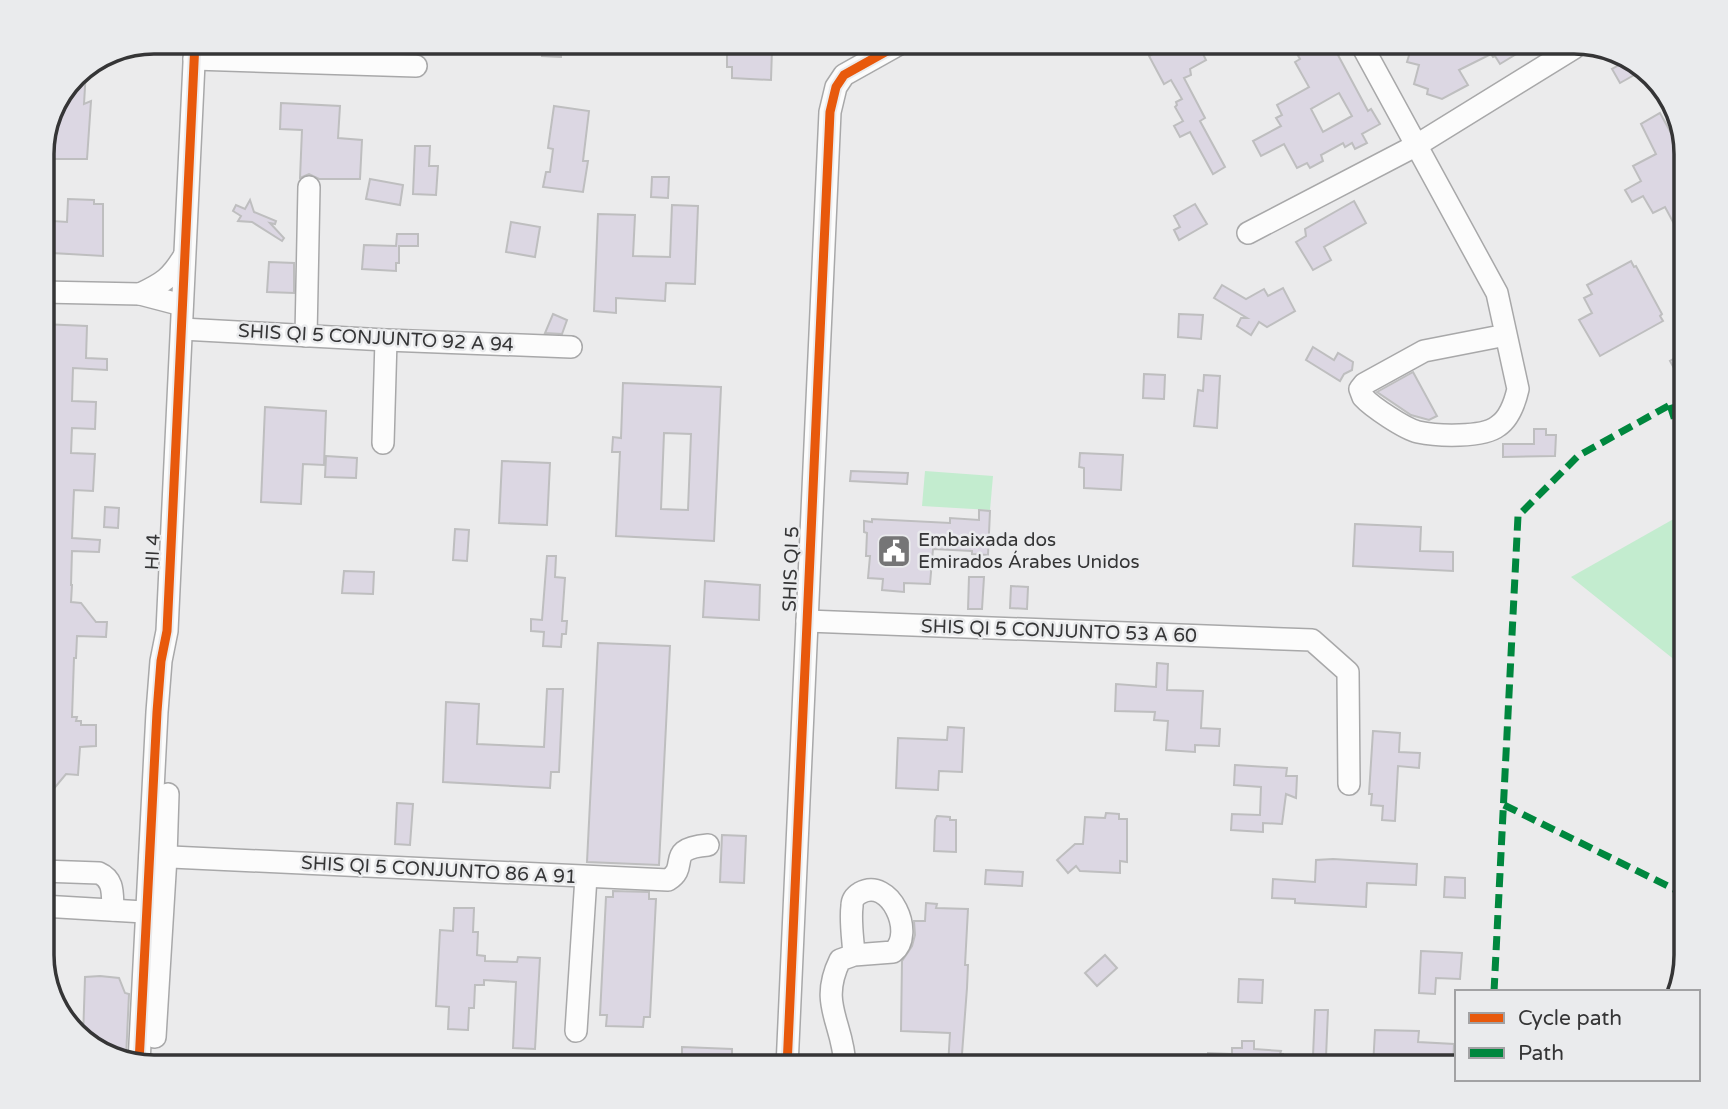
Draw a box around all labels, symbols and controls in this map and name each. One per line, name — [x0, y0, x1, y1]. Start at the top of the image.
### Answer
street label: SHIS QI 5 CONJUNTO 92 A 94 — [238, 320, 514, 356]
street label: SHIS QI 5 — [779, 526, 803, 612]
place label: Embaixada dos Emirados Árabes Unidos — [918, 529, 1140, 573]
public building icon: Embaixada dos Emirados Árabes Unidos — [875, 532, 913, 570]
street label: HI 4 — [141, 533, 165, 571]
street label: SHIS QI 5 CONJUNTO 53 A 60 — [921, 615, 1197, 647]
street label: SHIS QI 5 CONJUNTO 86 A 91 — [301, 852, 577, 888]
legend — [1455, 990, 1700, 1081]
text: Cycle path — [1518, 1006, 1622, 1031]
text: Path — [1518, 1041, 1564, 1066]

